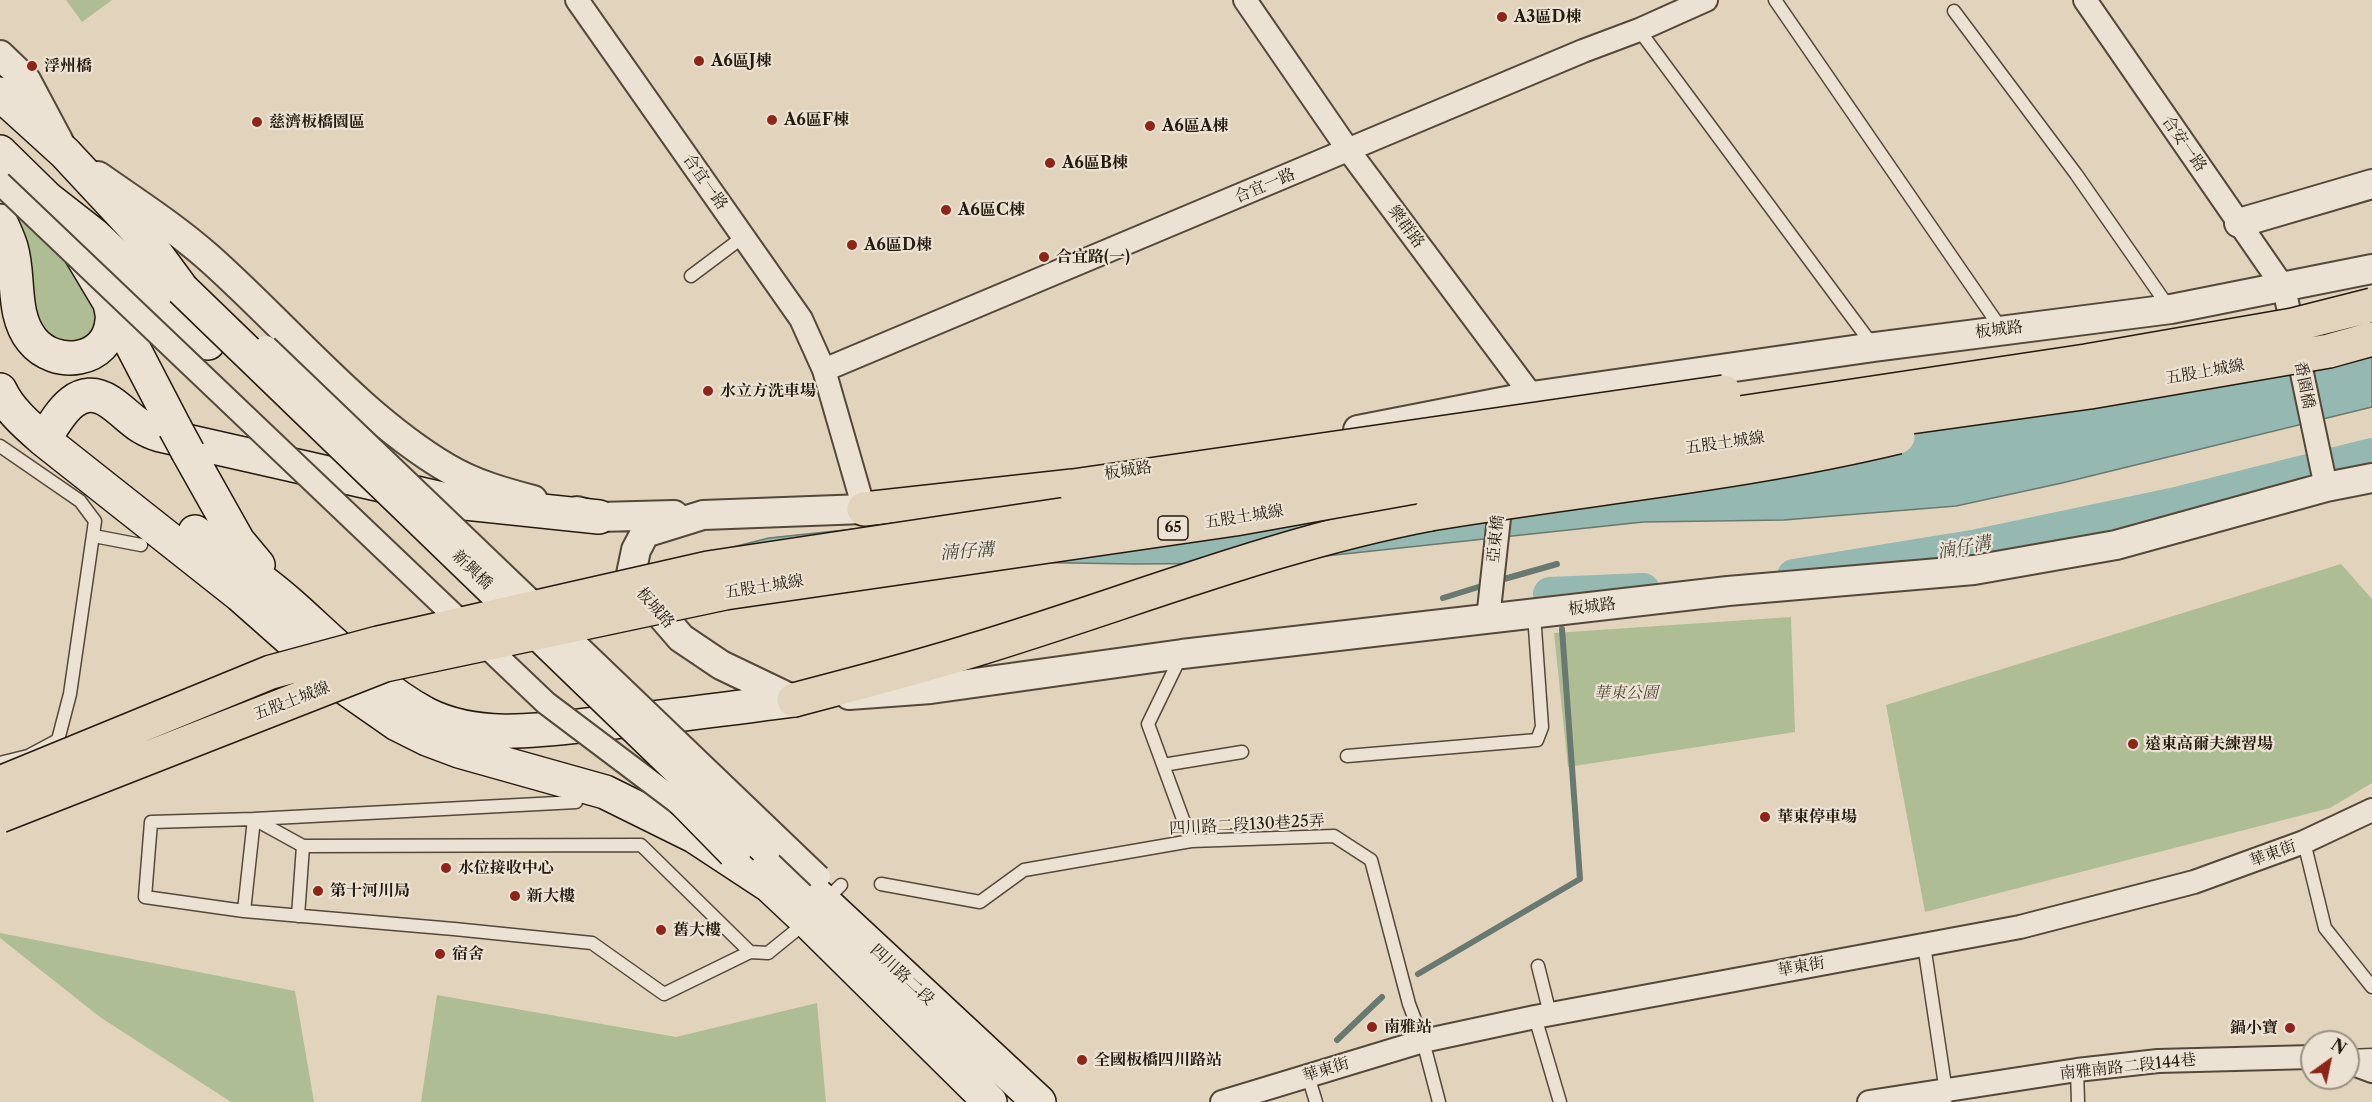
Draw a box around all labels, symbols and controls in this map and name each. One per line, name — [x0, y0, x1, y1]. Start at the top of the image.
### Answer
place label: A3區D棟 — [1514, 7, 1581, 27]
marker: A3區D棟 — [1495, 10, 1509, 24]
place label: A6區J棟 — [711, 51, 771, 71]
marker: A6區J棟 — [692, 54, 706, 68]
place label: 浮州橋 — [44, 56, 92, 76]
marker: 浮州橋 — [25, 59, 39, 73]
place label: A6區F棟 — [784, 110, 849, 130]
place label: 慈濟板橋園區 — [269, 112, 365, 132]
street label: 合安一路 — [2158, 112, 2210, 176]
marker: A6區F棟 — [765, 113, 779, 127]
marker: 慈濟板橋園區 — [250, 115, 264, 129]
place label: A6區A棟 — [1162, 116, 1228, 136]
marker: A6區A棟 — [1143, 119, 1157, 133]
street label: 合宜一路 — [679, 150, 731, 214]
place label: A6區B棟 — [1062, 153, 1128, 173]
marker: A6區B棟 — [1043, 156, 1057, 170]
street label: 合宜一路 — [1232, 165, 1298, 207]
place label: A6區C棟 — [958, 200, 1025, 220]
street label: 樂群路 — [1384, 202, 1428, 252]
marker: A6區C棟 — [939, 203, 953, 217]
place label: A6區D棟 — [864, 235, 932, 255]
marker: A6區D棟 — [845, 238, 859, 252]
place label: 合宜路(一) — [1056, 247, 1130, 267]
marker: 合宜路(一) — [1037, 250, 1051, 264]
street label: 板城路 — [1974, 318, 2024, 342]
street label: 五股土城線 — [2164, 356, 2246, 388]
street label: 番園橋 — [2290, 360, 2318, 410]
place label: 水立方洗車場 — [720, 381, 816, 401]
marker: 水立方洗車場 — [701, 384, 715, 398]
street label: 五股土城線 — [1684, 428, 1766, 458]
street label: 板城路 — [1103, 458, 1153, 484]
street label: 五股土城線 — [1203, 501, 1285, 533]
street label: 亞東橋 — [1484, 514, 1508, 564]
road number: 65 — [1158, 516, 1188, 540]
water label: 湳仔溝 — [1936, 533, 1992, 563]
water label: 湳仔溝 — [939, 539, 995, 565]
street label: 新興橋 — [448, 546, 496, 594]
street label: 五股土城線 — [723, 571, 805, 603]
street label: 板城路 — [632, 584, 678, 632]
street label: 板城路 — [1567, 595, 1617, 619]
street label: 五股土城線 — [251, 678, 333, 724]
park label: 華東公園 — [1594, 683, 1658, 703]
place label: 遠東高爾夫練習場 — [2145, 734, 2273, 754]
marker: 遠東高爾夫練習場 — [2126, 737, 2140, 751]
place label: 華東停車場 — [1777, 807, 1857, 827]
marker: 華東停車場 — [1758, 810, 1772, 824]
street label: 四川路二段130巷25弄 — [1169, 811, 1325, 839]
street label: 華東街 — [2247, 837, 2299, 871]
place label: 水位接收中心 — [458, 858, 554, 878]
marker: 水位接收中心 — [439, 861, 453, 875]
place label: 第十河川局 — [330, 881, 410, 901]
marker: 第十河川局 — [311, 884, 325, 898]
place label: 新大樓 — [527, 886, 575, 906]
marker: 新大樓 — [508, 889, 522, 903]
place label: 舊大樓 — [673, 920, 721, 940]
marker: 舊大樓 — [654, 923, 668, 937]
street label: 四川路二段 — [866, 941, 938, 1009]
place label: 宿舍 — [452, 944, 484, 964]
marker: 宿舍 — [433, 947, 447, 961]
street label: 華東街 — [1776, 953, 1826, 981]
place label: 南雅站 — [1384, 1017, 1432, 1037]
place label: 鍋小寶 — [2230, 1018, 2278, 1038]
marker: 南雅站 — [1365, 1020, 1379, 1034]
marker: 鍋小寶 — [2283, 1021, 2297, 1035]
north arrow — [2300, 1030, 2360, 1090]
text: N — [2327, 1034, 2350, 1059]
place label: 全國板橋四川路站 — [1094, 1050, 1222, 1070]
street label: 南雅南路二段144巷 — [2059, 1050, 2197, 1084]
marker: 全國板橋四川路站 — [1075, 1053, 1089, 1067]
street label: 華東街 — [1300, 1054, 1352, 1086]

